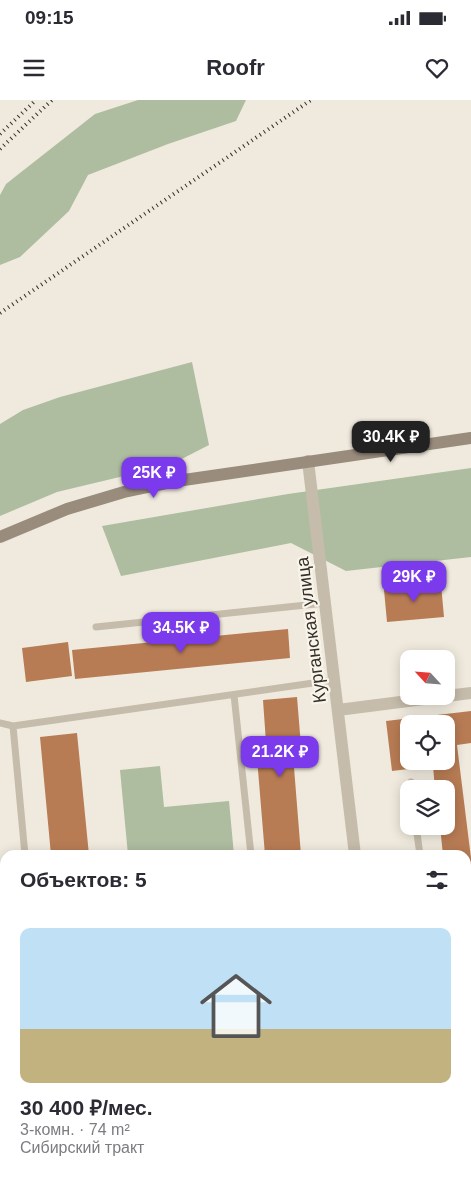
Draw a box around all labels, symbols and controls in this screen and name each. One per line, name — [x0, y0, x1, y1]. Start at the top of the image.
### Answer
text: 09:15 — [25, 7, 74, 28]
icon: menu — [20, 54, 48, 82]
icon: heart — [423, 54, 451, 82]
text: Roofr — [206, 55, 265, 80]
pin: 30.4K ₽ — [345, 420, 437, 463]
text: 30.4K ₽ — [363, 428, 419, 445]
pin: 25K ₽ — [119, 456, 189, 499]
text: 25K ₽ — [132, 464, 176, 481]
street label: Курганская улица — [292, 555, 330, 704]
pin: 29K ₽ — [379, 560, 449, 603]
text: 29K ₽ — [392, 568, 436, 585]
pin: 34.5K ₽ — [135, 612, 227, 654]
text: 34.5K ₽ — [153, 619, 209, 636]
north arrow — [400, 650, 455, 705]
map controls — [400, 650, 455, 835]
button: locate — [400, 715, 455, 770]
pin: 21.2K ₽ — [234, 736, 326, 778]
text: 21.2K ₽ — [252, 743, 308, 760]
button: layers — [400, 780, 455, 835]
icon: filters — [423, 866, 451, 894]
text: Объектов: 5 — [20, 868, 147, 891]
icon: home — [191, 961, 281, 1051]
text: 30 400 ₽/мес. — [20, 1096, 153, 1119]
text: 3-комн. · 74 m² — [20, 1121, 130, 1138]
text: Сибирский тракт — [20, 1139, 144, 1156]

